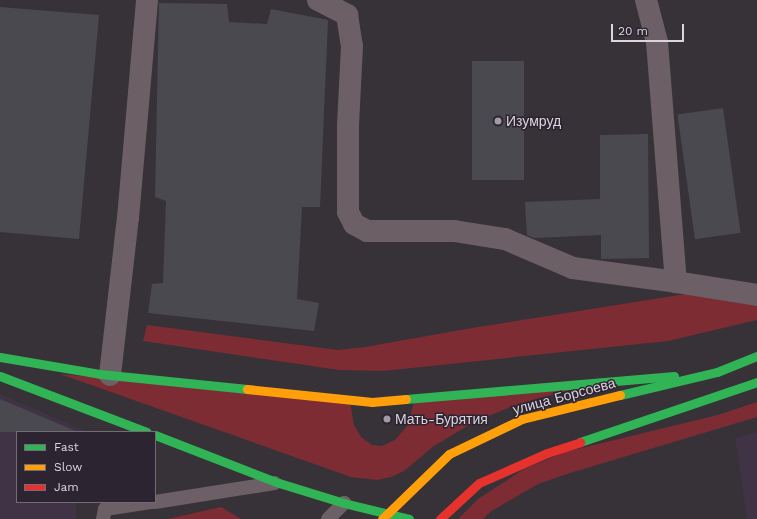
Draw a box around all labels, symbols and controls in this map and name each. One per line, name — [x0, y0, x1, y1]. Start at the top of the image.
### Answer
scale bar — [613, 16, 686, 42]
text: 20 m — [618, 24, 648, 38]
place label: Изумруд — [506, 113, 561, 129]
marker: Изумруд — [493, 116, 503, 126]
street label: улица Борсоева — [511, 374, 617, 418]
place label: Мать-Бурятия — [395, 411, 488, 427]
marker: Мать-Бурятия — [382, 414, 392, 424]
legend — [16, 431, 156, 503]
text: Fast — [54, 440, 79, 454]
text: Slow — [54, 460, 82, 474]
text: Jam — [54, 480, 79, 494]

